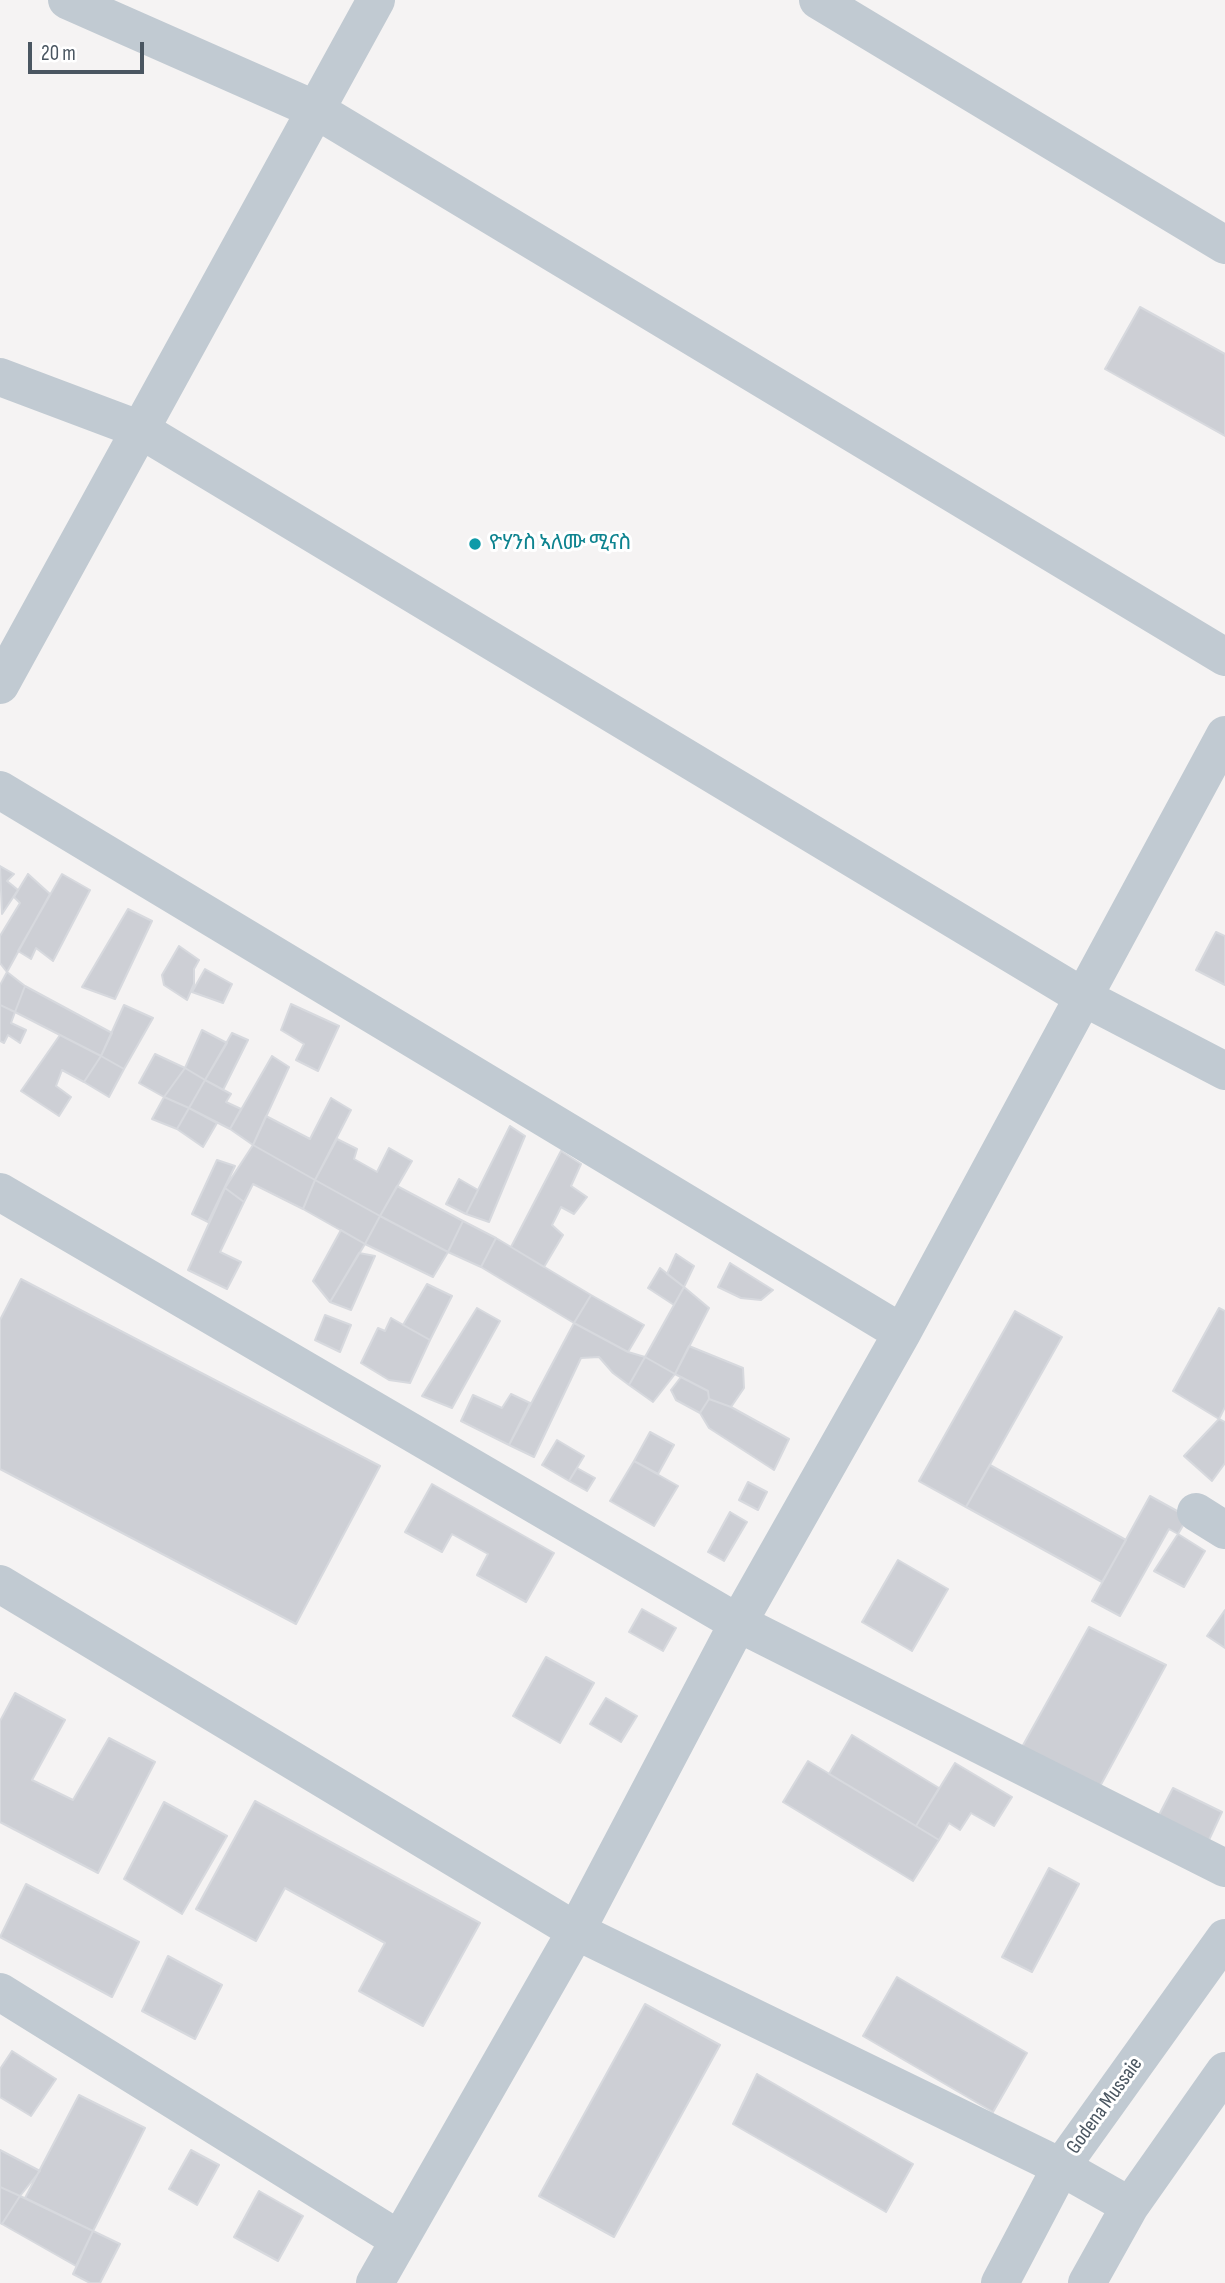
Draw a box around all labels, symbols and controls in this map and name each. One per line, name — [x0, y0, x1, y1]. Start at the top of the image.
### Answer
scale bar — [32, 28, 147, 72]
text: 20 m — [41, 41, 76, 66]
place label: ዮሃንስ ኣለሙ ሚናስ — [489, 531, 631, 557]
marker: ዮሃንስ ኣለሙ ሚናስ — [467, 536, 483, 552]
street label: Godena Mussaie — [1062, 2053, 1148, 2159]

